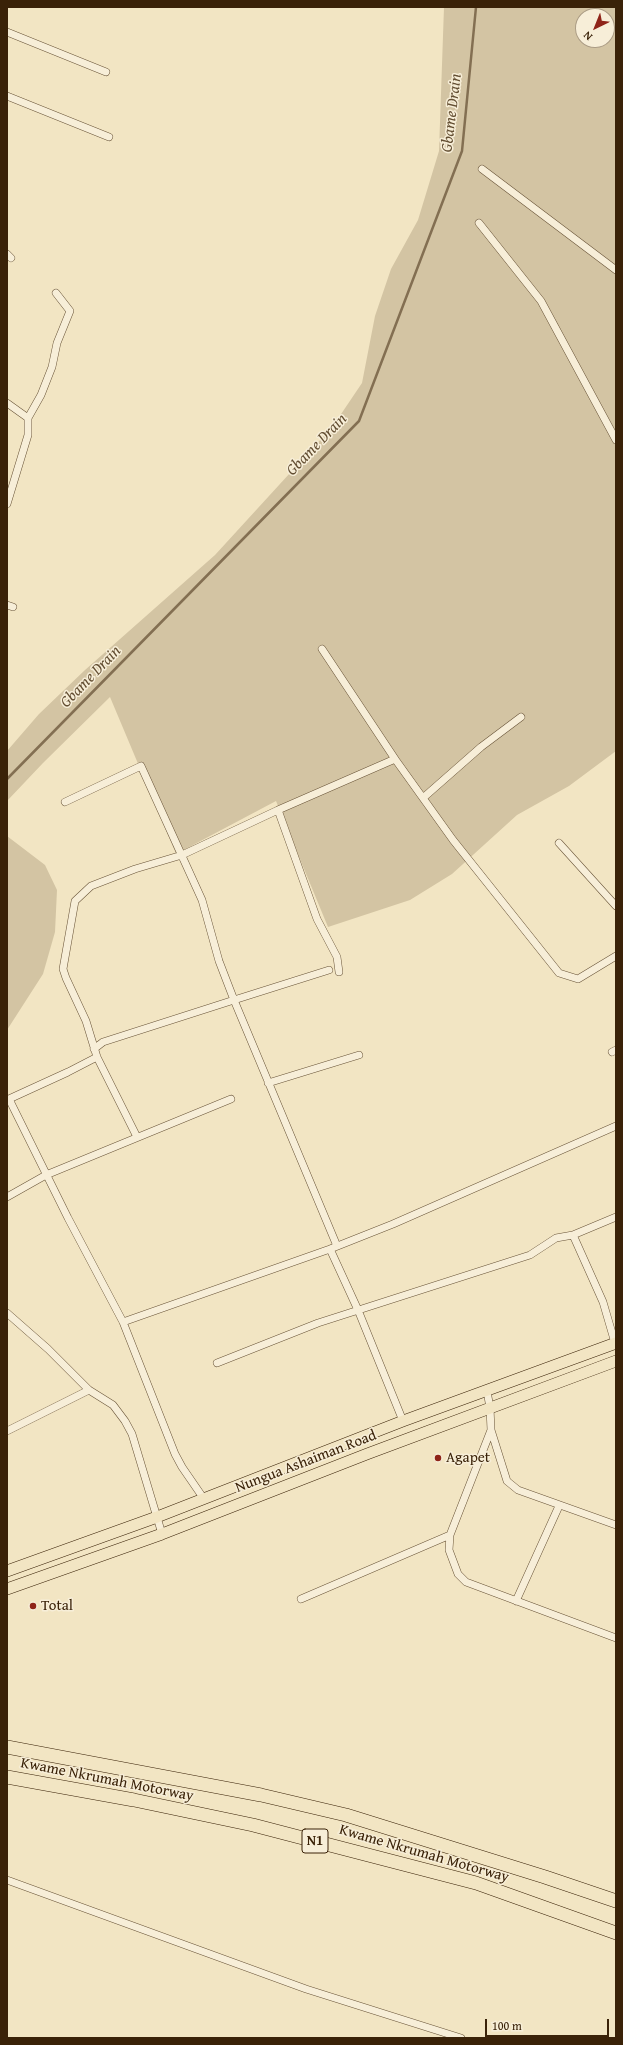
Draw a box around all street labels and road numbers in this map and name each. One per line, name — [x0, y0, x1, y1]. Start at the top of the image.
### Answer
street label: Nungua Ashaiman Road — [233, 1427, 379, 1497]
street label: Kwame Nkrumah Motorway — [19, 1754, 195, 1806]
street label: Kwame Nkrumah Motorway — [337, 1821, 511, 1887]
road number: N1 — [302, 1829, 328, 1853]

